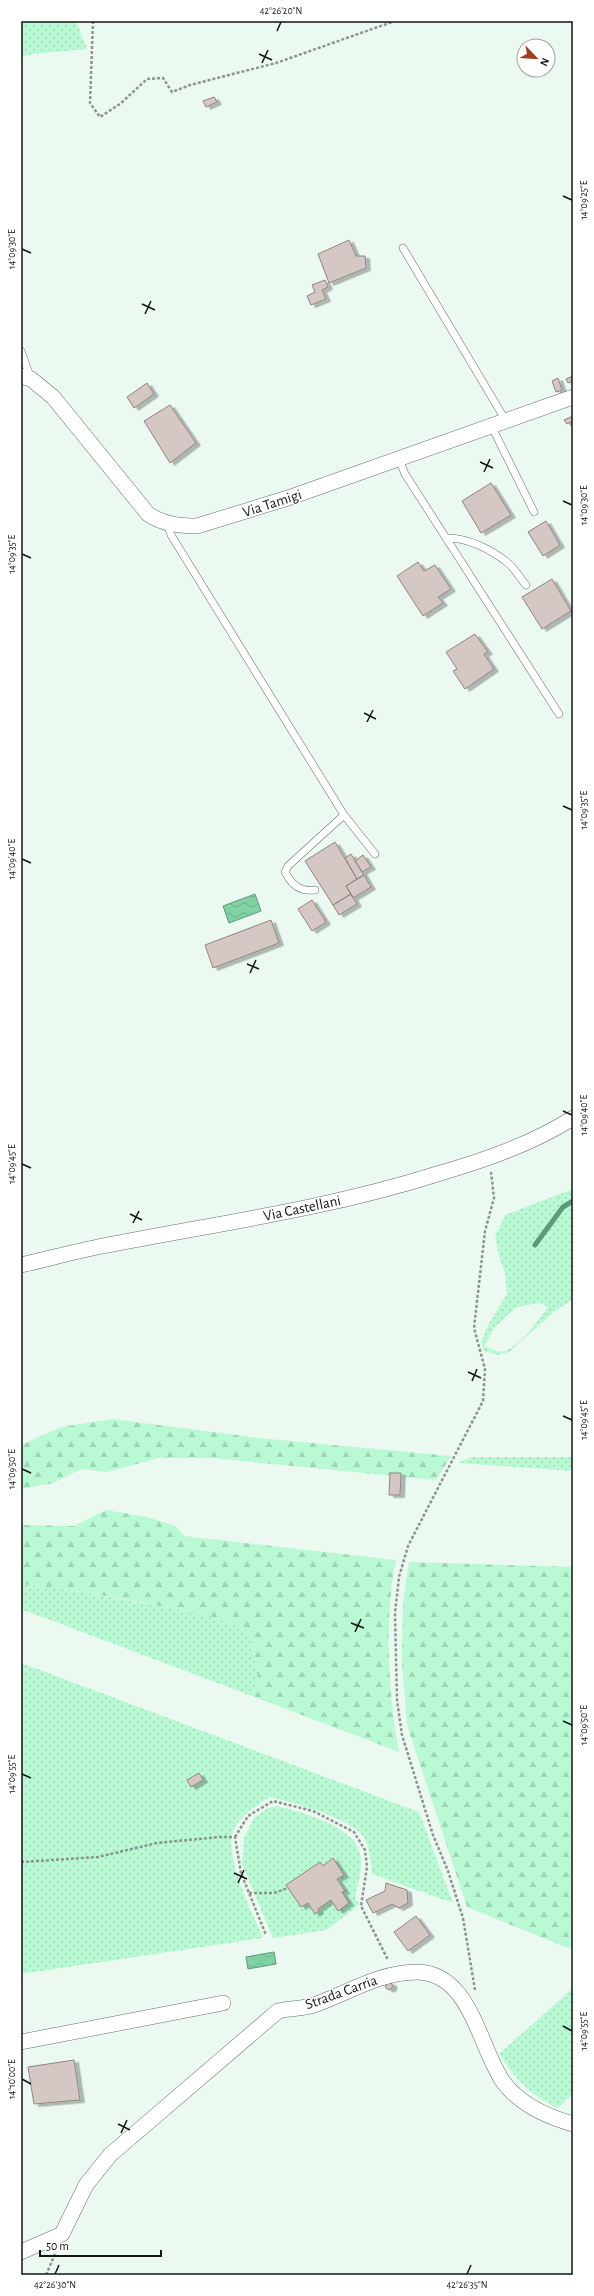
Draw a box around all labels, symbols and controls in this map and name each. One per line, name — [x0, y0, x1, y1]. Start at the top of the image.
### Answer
text: 42°26'20"N — [260, 6, 302, 16]
north arrow — [516, 38, 556, 78]
text: N — [538, 56, 551, 68]
text: 14°09'25"E — [579, 180, 589, 220]
text: 14°09'30"E — [7, 229, 17, 269]
text: 14°09'30"E — [579, 485, 589, 525]
street label: Via Tamigi — [241, 487, 304, 520]
text: 14°09'35"E — [7, 534, 17, 573]
text: 14°09'35"E — [579, 790, 589, 829]
text: 14°09'40"E — [7, 839, 17, 879]
text: 14°09'40"E — [579, 1095, 589, 1135]
text: 14°09'45"E — [7, 1144, 17, 1184]
street label: Via Castellani — [262, 1193, 342, 1224]
text: 14°09'45"E — [579, 1400, 589, 1440]
text: 14°09'50"E — [7, 1449, 17, 1489]
text: 14°09'50"E — [579, 1705, 589, 1745]
text: 14°09'55"E — [7, 1754, 17, 1793]
street label: Strada Carria — [303, 1972, 379, 2012]
text: 14°09'55"E — [579, 2011, 589, 2050]
text: 14°10'00"E — [7, 2059, 17, 2099]
scale bar — [40, 2232, 161, 2258]
text: 50 m — [46, 2240, 69, 2252]
text: 42°26'30"N — [34, 2280, 76, 2290]
text: 42°26'35"N — [446, 2280, 488, 2290]

